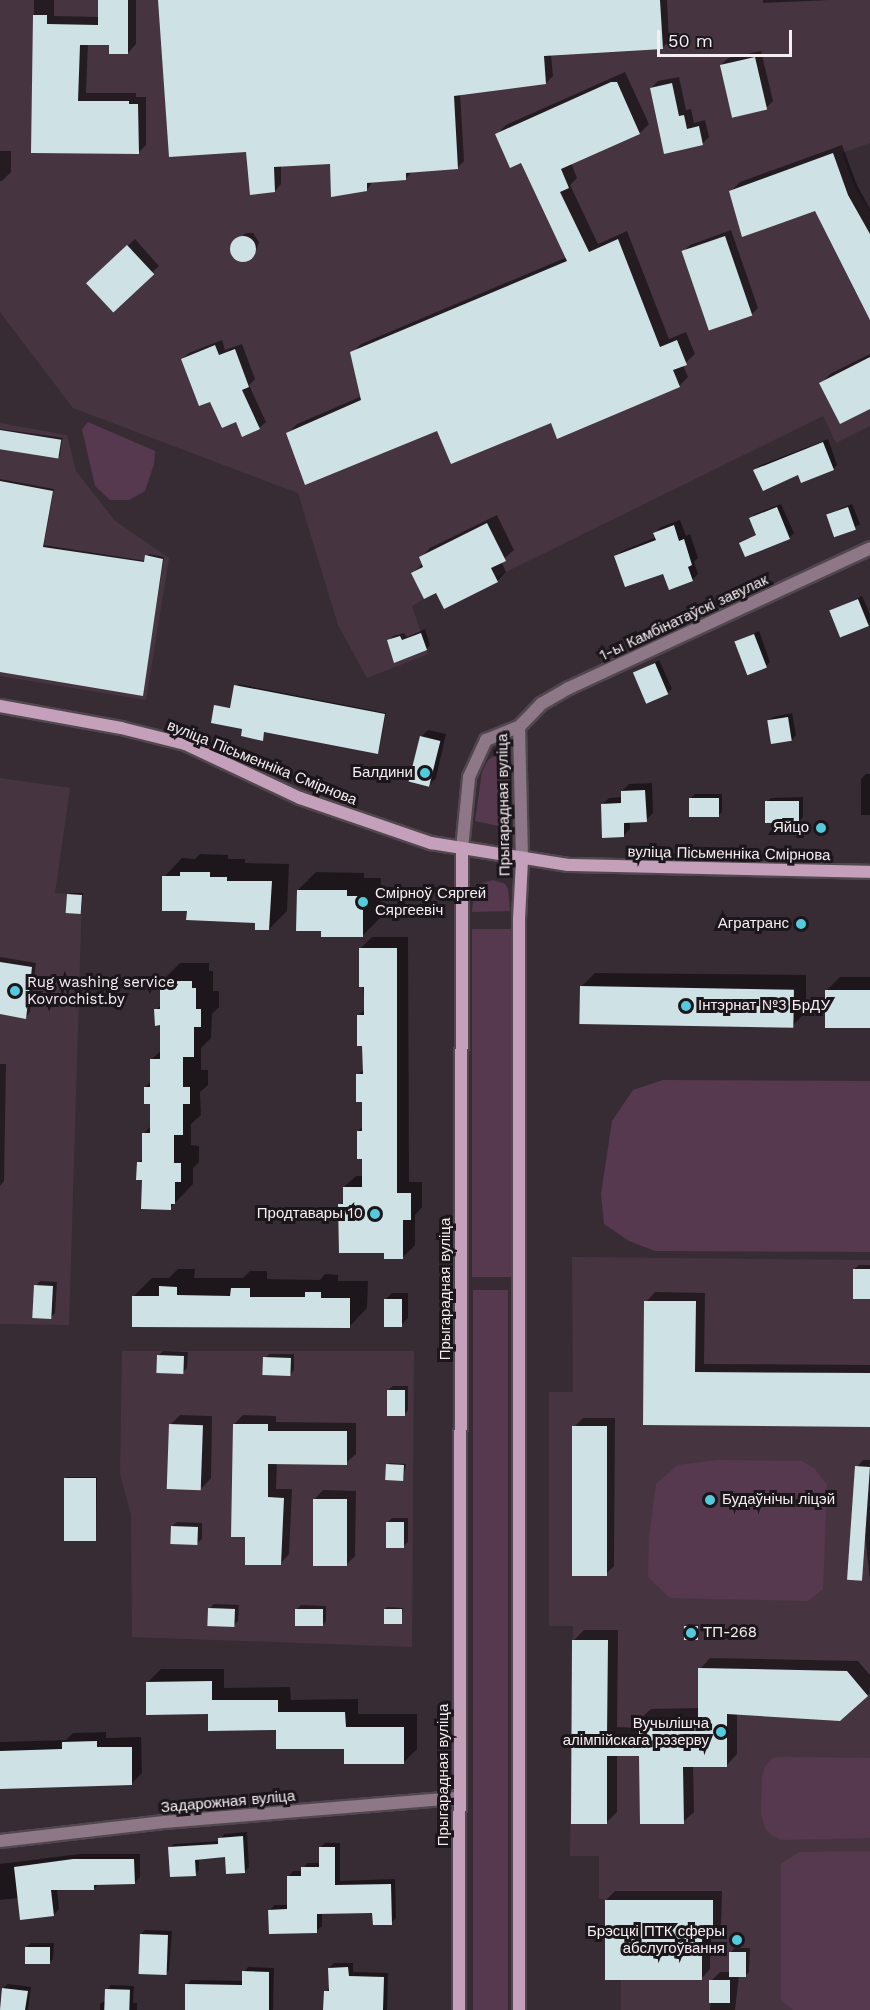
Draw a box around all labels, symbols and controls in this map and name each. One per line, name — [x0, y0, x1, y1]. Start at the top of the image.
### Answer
scale bar — [660, 18, 795, 56]
text: 50 m — [668, 30, 713, 51]
street label: 1-ы Камбінатаўскі завулак — [597, 571, 771, 665]
street label: вуліца Пісьменніка Смірнова — [165, 717, 359, 809]
street label: Прыгарадная вуліца — [494, 734, 514, 876]
place label: Балдини — [352, 764, 413, 782]
marker: Балдини — [418, 766, 432, 780]
place label: Яйцо — [773, 819, 809, 837]
marker: Яйцо — [814, 821, 828, 835]
street label: вуліца Пісьменніка Смірнова — [627, 843, 831, 865]
place label: Смірноў Сяргей Сяргеевіч — [375, 884, 486, 919]
marker: Смірноў Сяргей Сяргеевіч — [356, 895, 370, 909]
place label: Агратранс — [718, 915, 789, 933]
marker: Агратранс — [794, 917, 808, 931]
place label: Rug washing service Kovrochist.by — [27, 973, 175, 1008]
marker: Rug washing service Kovrochist.by — [8, 984, 22, 998]
place label: Інтэрнат №3 БрДУ — [698, 997, 830, 1015]
marker: Інтэрнат №3 БрДУ — [679, 999, 693, 1013]
place label: Продтавары 10 — [257, 1205, 363, 1223]
marker: Продтавары 10 — [368, 1207, 382, 1221]
street label: Прыгарадная вуліца — [437, 1218, 455, 1360]
place label: Будаўнічы ліцэй — [722, 1491, 835, 1509]
marker: Будаўнічы ліцэй — [703, 1493, 717, 1507]
place label: ТП-268 — [703, 1624, 757, 1642]
marker: ТП-268 — [684, 1626, 698, 1640]
street label: Прыгарадная вуліца — [435, 1704, 453, 1846]
place label: Вучылішча алімпійскага рэзерву — [563, 1714, 709, 1749]
marker: Вучылішча алімпійскага рэзерву — [714, 1725, 728, 1739]
street label: Задарожная вуліца — [160, 1787, 296, 1817]
place label: Брэсцкі ПТК сферы абслугоўвання — [587, 1922, 725, 1957]
marker: Брэсцкі ПТК сферы абслугоўвання — [730, 1933, 744, 1947]

